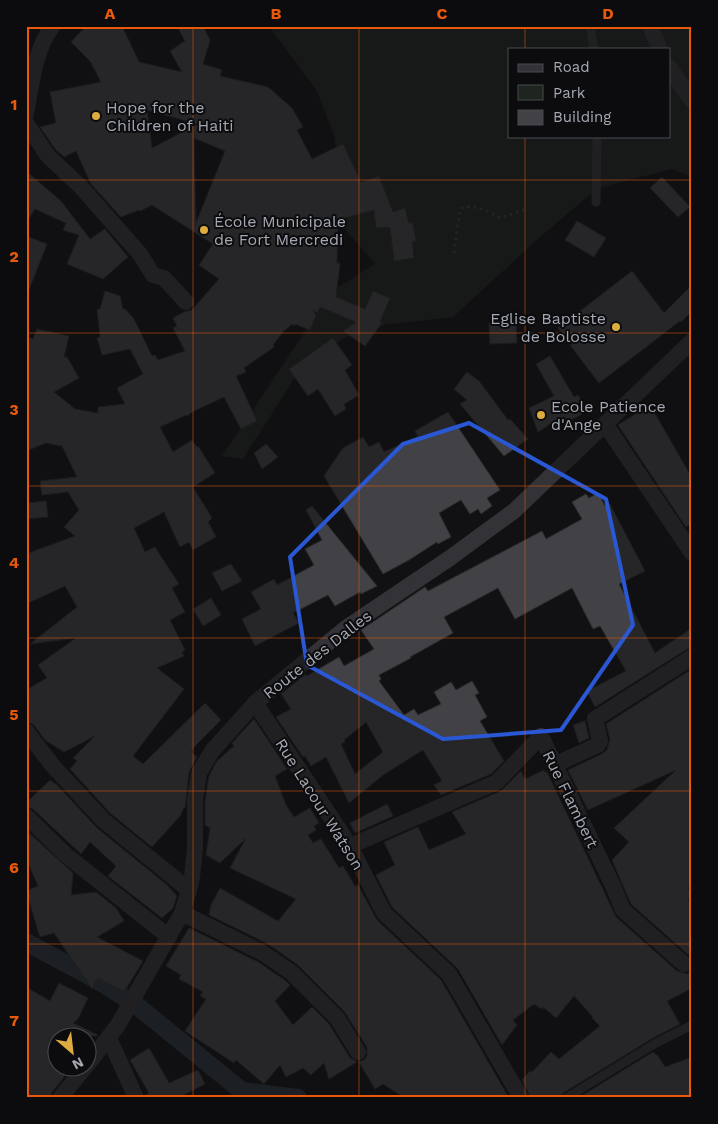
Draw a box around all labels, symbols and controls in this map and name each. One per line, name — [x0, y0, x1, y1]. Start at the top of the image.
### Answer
text: A — [105, 4, 116, 23]
text: B — [271, 4, 282, 23]
text: C — [437, 4, 448, 23]
text: D — [602, 4, 614, 23]
legend — [508, 48, 670, 138]
text: Road — [553, 58, 590, 76]
text: Park — [553, 84, 586, 102]
text: 1 — [11, 95, 17, 114]
place label: Hope for the Children of Haiti — [106, 98, 233, 135]
text: Building — [553, 108, 611, 126]
marker: Hope for the Children of Haiti — [90, 110, 102, 122]
place label: École Municipale de Fort Mercredi — [214, 212, 346, 249]
marker: École Municipale de Fort Mercredi — [198, 224, 210, 236]
text: 2 — [9, 247, 19, 266]
place label: Eglise Baptiste de Bolosse — [490, 309, 606, 346]
marker: Eglise Baptiste de Bolosse — [610, 321, 622, 333]
place label: Ecole Patience d'Ange — [551, 397, 666, 434]
text: 3 — [9, 400, 19, 419]
marker: Ecole Patience d'Ange — [535, 409, 547, 421]
text: 4 — [9, 553, 19, 572]
street label: Route des Dalles — [259, 606, 375, 703]
text: 5 — [9, 705, 19, 724]
street label: Rue Lacour Watson — [271, 735, 368, 874]
street label: Rue Flambert — [539, 747, 602, 851]
text: 6 — [9, 858, 19, 877]
text: 7 — [9, 1011, 19, 1030]
north arrow — [48, 1026, 98, 1076]
text: N — [70, 1054, 86, 1073]

